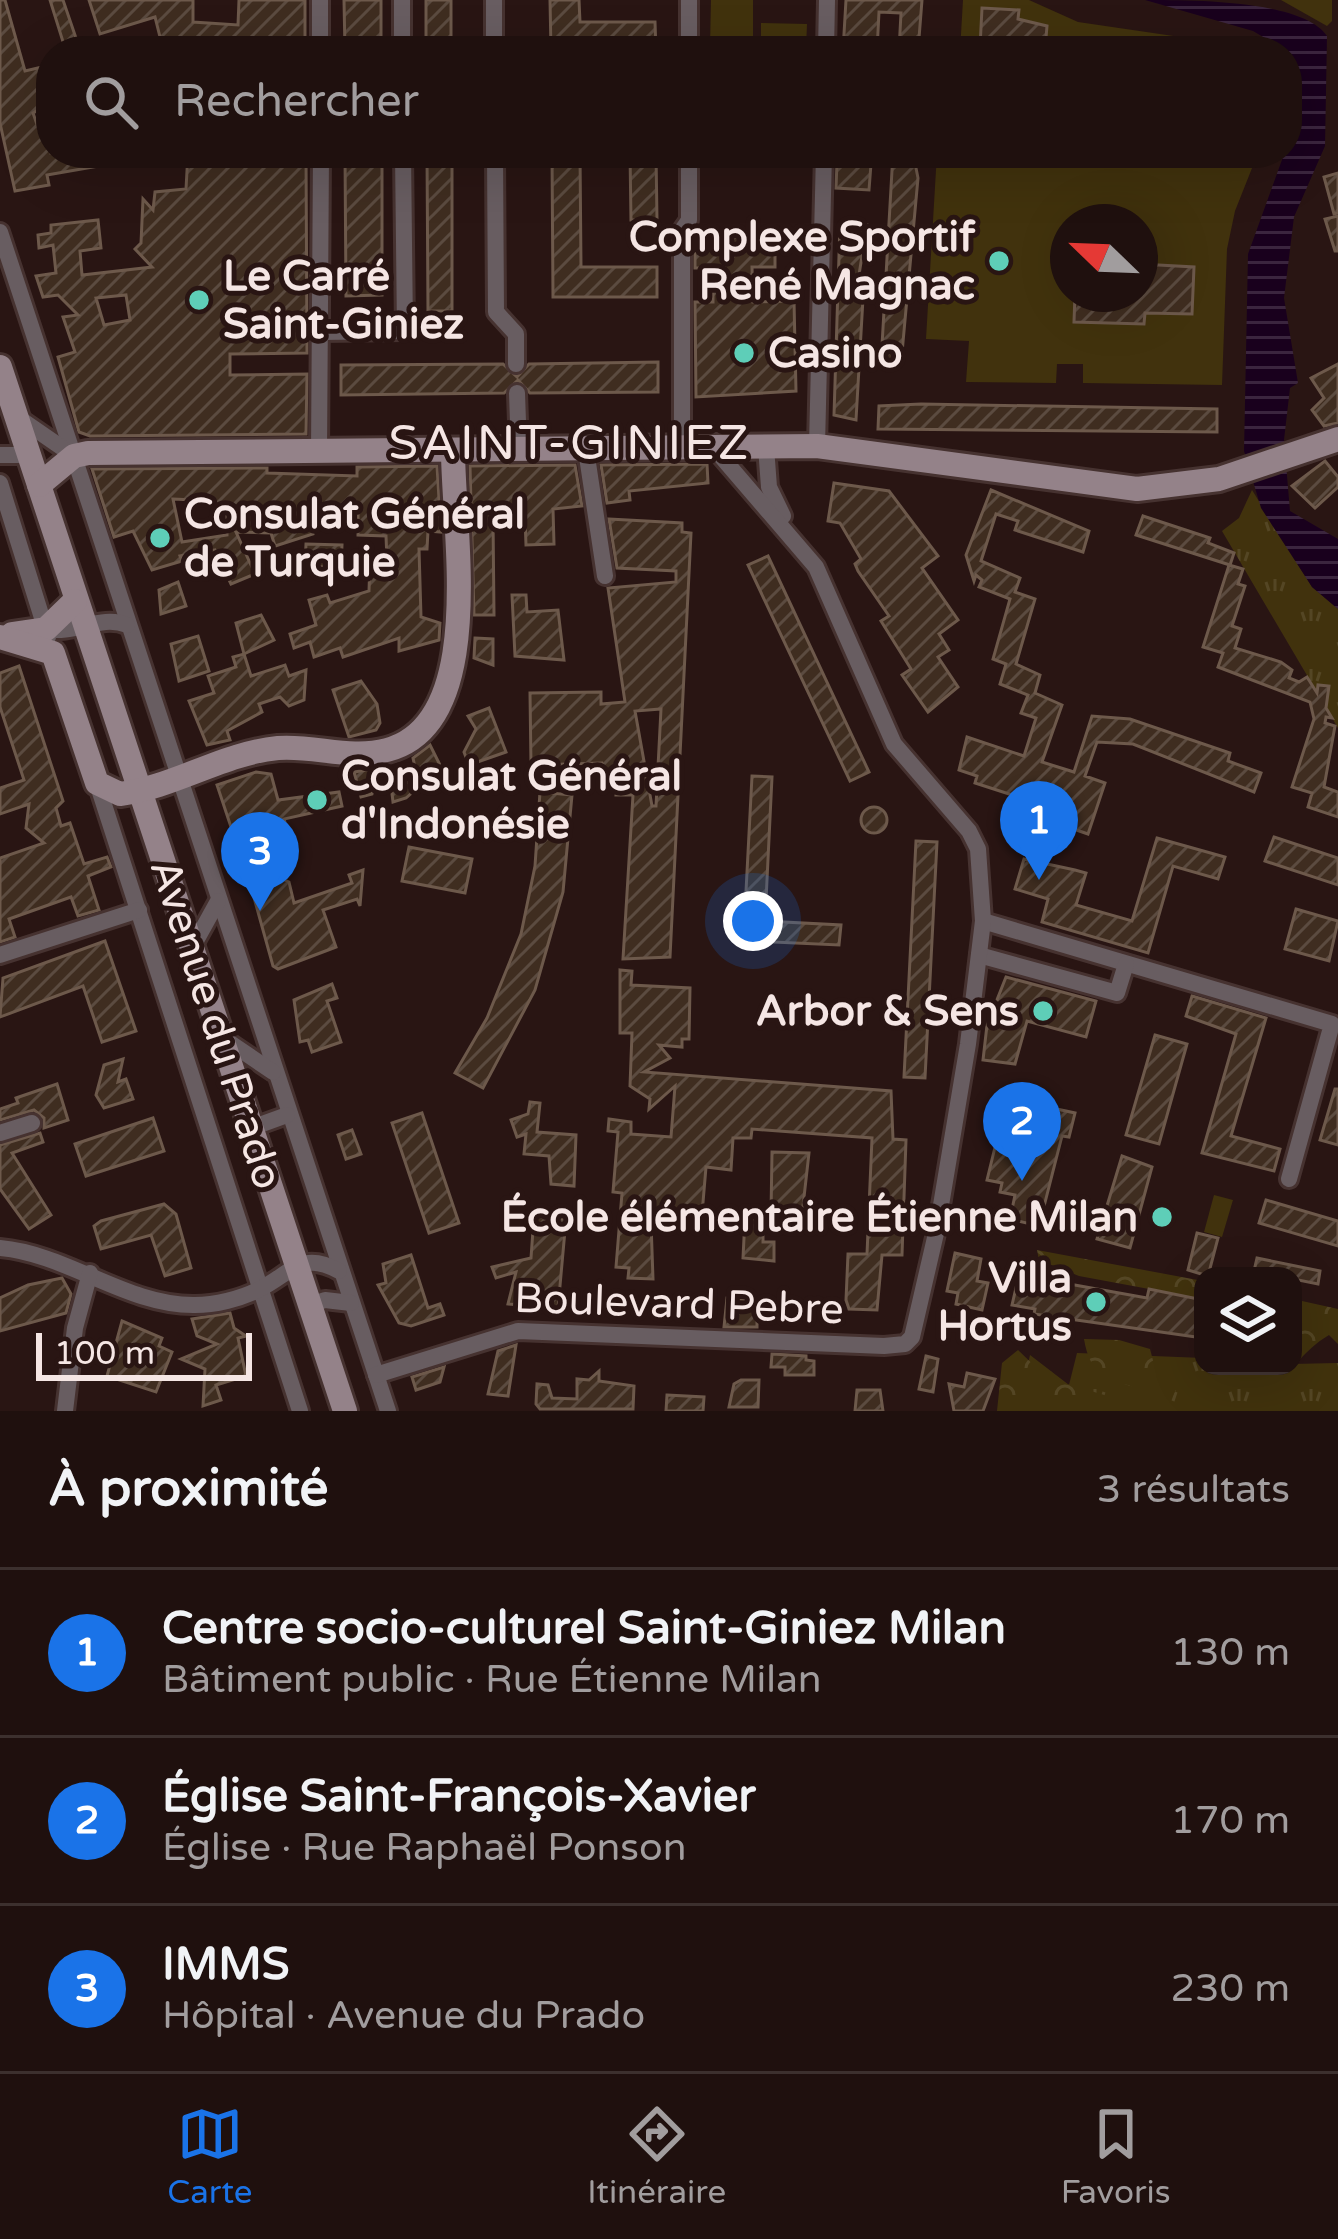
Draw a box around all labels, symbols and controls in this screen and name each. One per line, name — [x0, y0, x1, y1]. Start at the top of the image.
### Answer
search box — [36, 36, 1302, 168]
icon: search — [78, 69, 144, 135]
text: Rechercher — [174, 75, 419, 129]
north arrow — [1050, 204, 1158, 312]
place label: Complexe Sportif René Magnac — [629, 212, 976, 311]
marker: Complexe Sportif René Magnac — [986, 248, 1012, 274]
place label: Le Carré Saint-Giniez — [223, 251, 464, 350]
marker: Le Carré Saint-Giniez — [186, 287, 212, 313]
place label: Casino — [768, 328, 903, 379]
marker: Casino — [731, 340, 757, 366]
district label: SAINT-GINIEZ — [389, 415, 751, 473]
place label: Consulat Général de Turquie — [184, 489, 525, 588]
marker: Consulat Général de Turquie — [147, 525, 173, 551]
place label: Consulat Général d'Indonésie — [341, 751, 682, 850]
pin: 1 — [1000, 781, 1078, 880]
marker: Consulat Général d'Indonésie — [304, 787, 330, 813]
pin: 3 — [221, 812, 299, 911]
street label: Avenue du Prado — [139, 853, 293, 1195]
your location — [723, 891, 783, 951]
place label: Arbor & Sens — [756, 986, 1019, 1037]
marker: Arbor & Sens — [1030, 998, 1056, 1024]
pin: 2 — [983, 1082, 1061, 1181]
place label: École élémentaire Étienne Milan — [501, 1192, 1138, 1243]
marker: École élémentaire Étienne Milan — [1149, 1204, 1175, 1230]
place label: Villa Hortus — [937, 1253, 1072, 1352]
map controls — [1194, 1267, 1302, 1375]
button: layers — [1194, 1267, 1302, 1375]
street label: Boulevard Pebre — [513, 1273, 845, 1335]
marker: Villa Hortus — [1083, 1289, 1109, 1315]
scale bar — [36, 1327, 252, 1380]
text: 100 m — [54, 1334, 155, 1373]
text: À proximité — [48, 1458, 328, 1520]
text: 3 résultats — [1097, 1466, 1290, 1513]
text: Centre socio-culturel Saint-Giniez Milan — [162, 1602, 1006, 1656]
text: 1 — [75, 1629, 99, 1676]
text: 130 m — [1171, 1629, 1290, 1676]
text: Bâtiment public · Rue Étienne Milan — [162, 1656, 822, 1703]
text: Église Saint-François-Xavier — [162, 1770, 756, 1824]
text: 2 — [75, 1797, 99, 1844]
text: 170 m — [1171, 1797, 1290, 1844]
text: Église · Rue Raphaël Ponson — [162, 1824, 687, 1871]
text: IMMS — [162, 1938, 290, 1992]
text: 3 — [75, 1965, 99, 2012]
text: 230 m — [1171, 1965, 1290, 2012]
text: Hôpital · Avenue du Prado — [162, 1992, 645, 2039]
tab: Carte — [167, 2101, 253, 2212]
tab: Itinéraire — [587, 2101, 726, 2212]
tab: Favoris — [1061, 2101, 1171, 2212]

